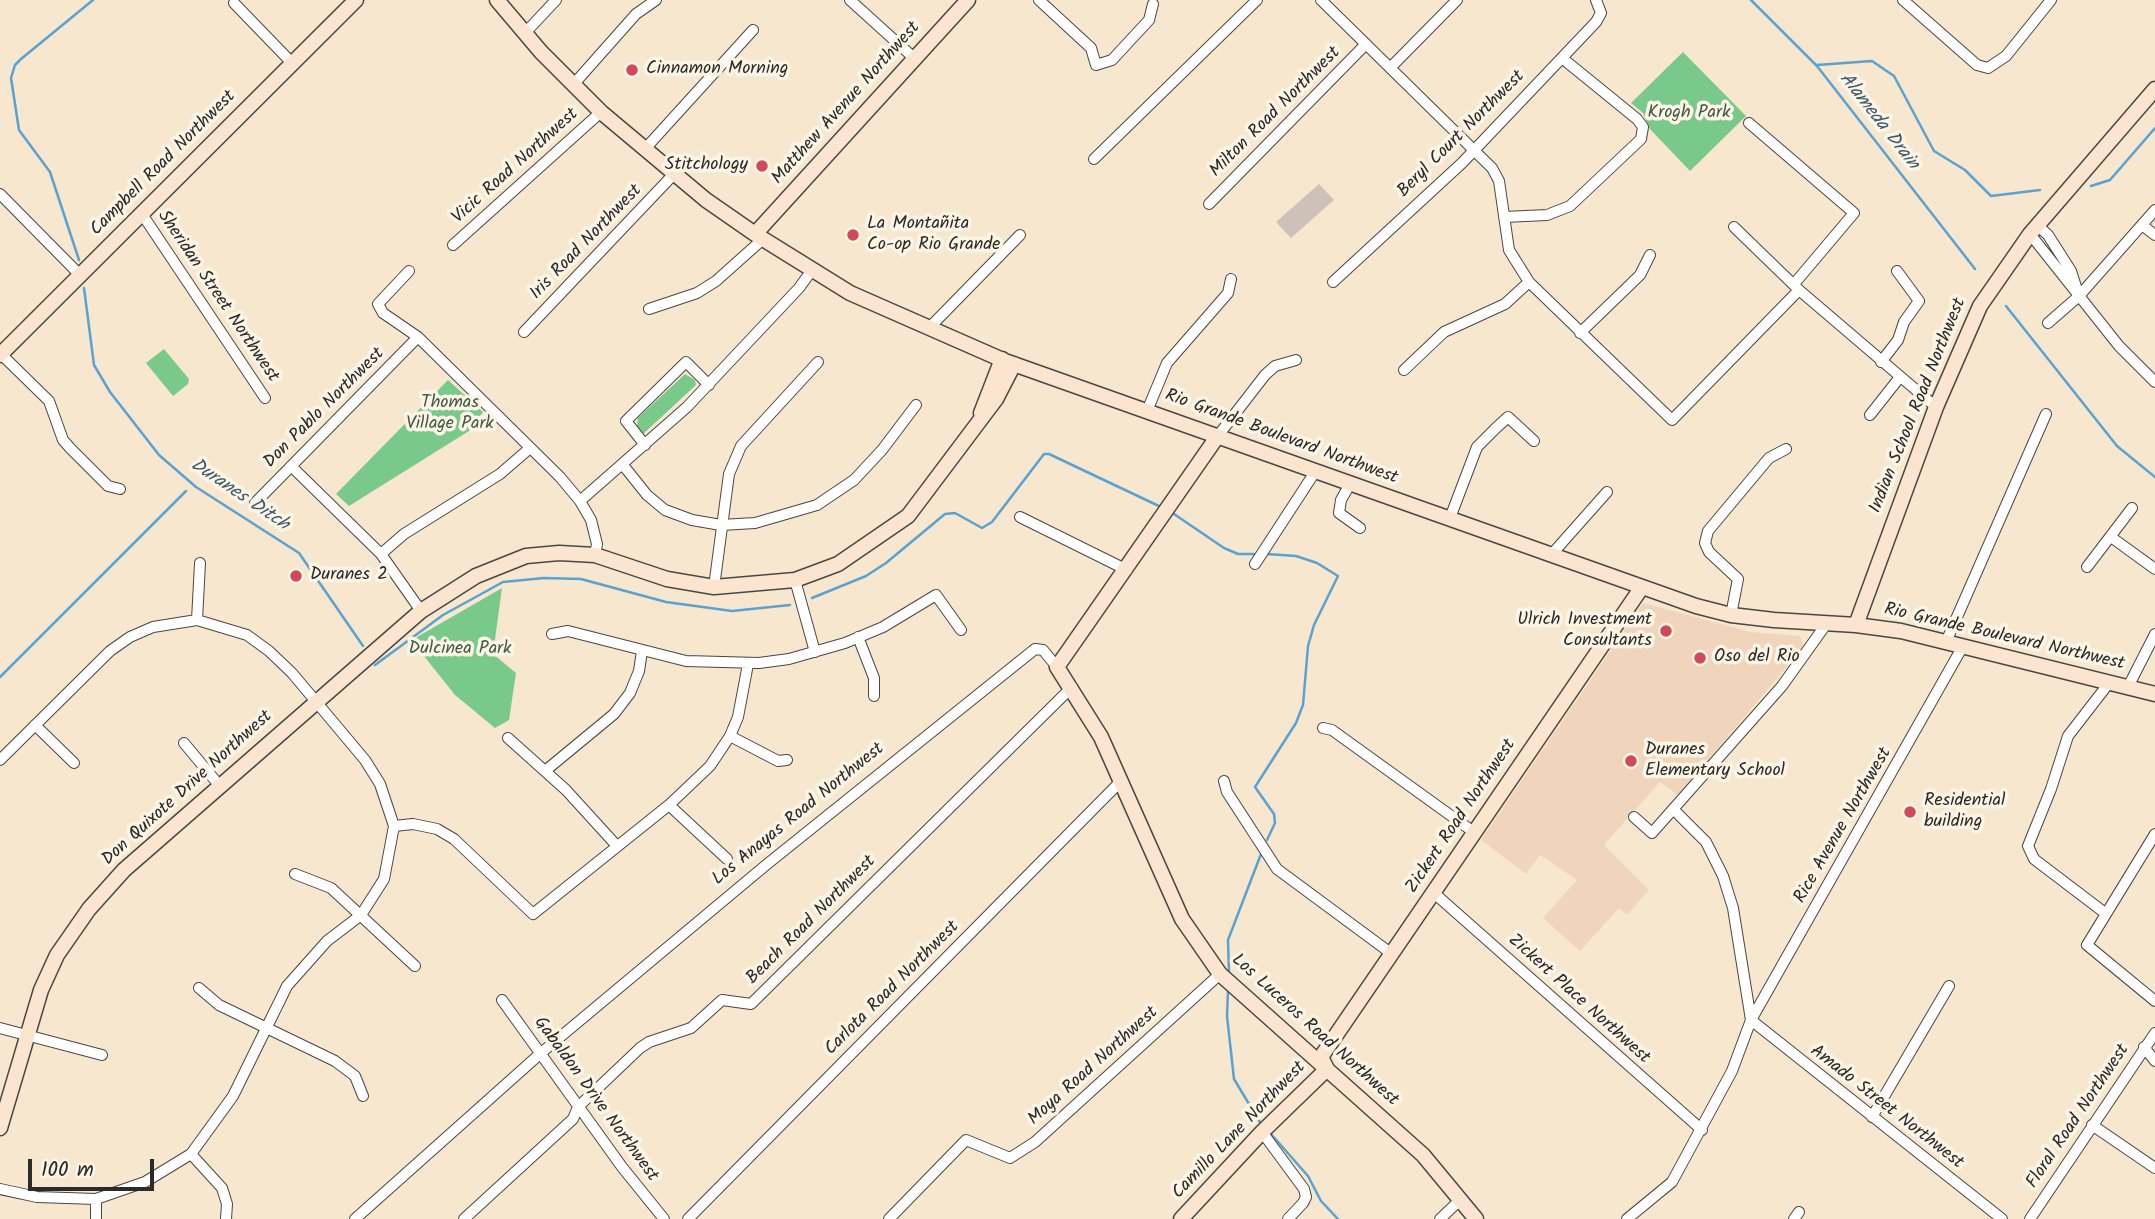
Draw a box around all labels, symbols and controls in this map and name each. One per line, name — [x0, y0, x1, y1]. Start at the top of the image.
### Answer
street label: Matthew Avenue Northwest — [768, 18, 926, 190]
street label: Milton Road Northwest — [1206, 43, 1346, 183]
place label: Cinnamon Morning — [646, 59, 788, 81]
marker: Cinnamon Morning — [624, 62, 640, 78]
street label: Beryl Court Northwest — [1394, 67, 1530, 203]
water label: Alameda Drain — [1833, 69, 1923, 175]
street label: Campbell Road Northwest — [87, 87, 241, 241]
park label: Krogh Park — [1648, 103, 1730, 125]
street label: Vicic Road Northwest — [448, 105, 584, 229]
place label: Stitchology — [665, 155, 748, 177]
marker: Stitchology — [754, 158, 770, 174]
street label: Iris Road Northwest — [527, 181, 647, 305]
street label: Sheridan Street Northwest — [151, 207, 283, 387]
place label: La Montañita Co-op Rio Grande — [867, 214, 1000, 256]
marker: La Montañita Co-op Rio Grande — [845, 227, 861, 243]
street label: Indian School Road Northwest — [1866, 295, 1972, 517]
street label: Don Pablo Northwest — [260, 344, 390, 474]
street label: Rio Grande Boulevard Northwest — [1162, 386, 1400, 490]
park label: Thomas Village Park — [406, 393, 494, 436]
water label: Duranes Ditch — [185, 455, 293, 537]
place label: Duranes 2 — [310, 565, 388, 587]
marker: Duranes 2 — [288, 568, 304, 584]
street label: Rio Grande Boulevard Northwest — [1882, 600, 2126, 676]
place label: Ulrich Investment Consultants — [1517, 610, 1652, 652]
marker: Ulrich Investment Consultants — [1658, 623, 1674, 639]
park label: Dulcinea Park — [409, 639, 511, 661]
place label: Oso del Rio — [1714, 647, 1800, 669]
marker: Oso del Rio — [1692, 650, 1708, 666]
street label: Don Quixote Drive Northwest — [98, 707, 278, 871]
street label: Zickert Road Northwest — [1402, 736, 1522, 898]
street label: Los Anayas Road Northwest — [709, 739, 889, 891]
place label: Duranes Elementary School — [1645, 740, 1785, 782]
street label: Rice Avenue Northwest — [1791, 744, 1897, 908]
marker: Duranes Elementary School — [1623, 753, 1639, 769]
place label: Residential building — [1924, 791, 2005, 834]
marker: Residential building — [1902, 804, 1918, 820]
street label: Beach Road Northwest — [743, 852, 881, 990]
street label: Carlota Road Northwest — [821, 917, 965, 1061]
street label: Zickert Place Northwest — [1502, 930, 1654, 1070]
street label: Los Luceros Road Northwest — [1226, 950, 1402, 1112]
street label: Moya Road Northwest — [1025, 1003, 1163, 1131]
street label: Gabaldon Drive Northwest — [528, 1013, 662, 1187]
street label: Amado Street Northwest — [1805, 1041, 1967, 1175]
street label: Floral Road Northwest — [2023, 1041, 2135, 1193]
street label: Camillo Lane Northwest — [1169, 1058, 1311, 1204]
scale bar — [32, 1146, 158, 1190]
text: 100 m — [41, 1154, 94, 1187]

